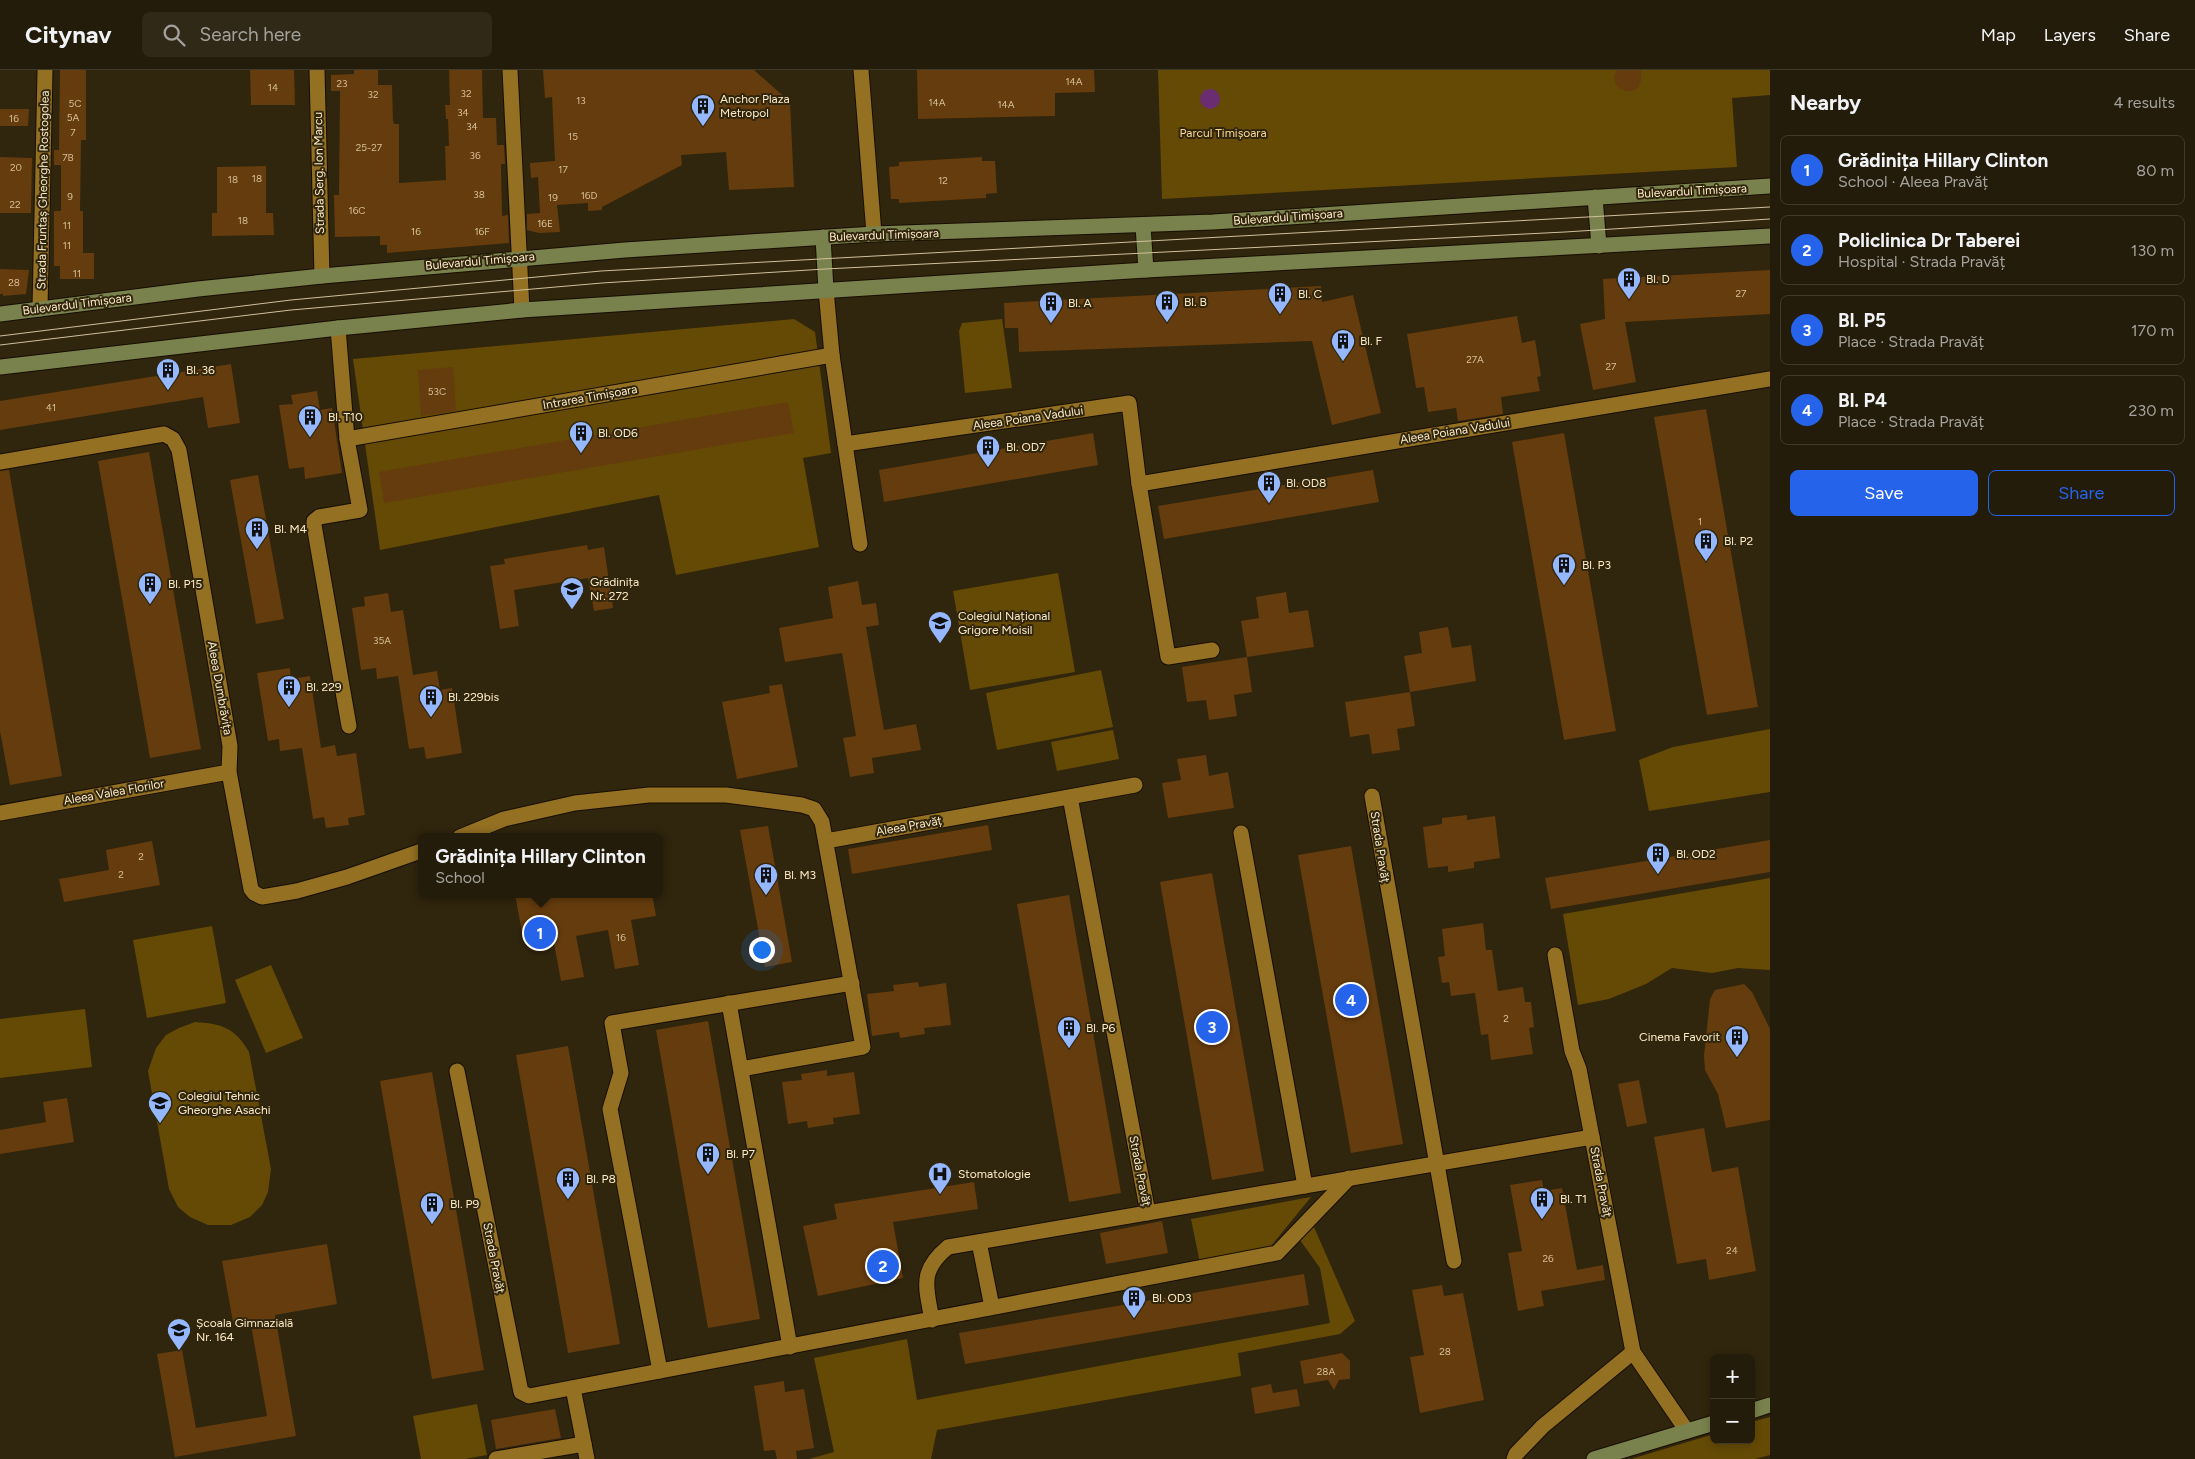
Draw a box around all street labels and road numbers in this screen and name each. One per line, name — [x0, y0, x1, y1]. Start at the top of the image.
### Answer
street label: Strada Fruntaș Gheorghe Rostogolea — [34, 91, 52, 289]
street label: Strada Serg. Ion Marcu — [311, 112, 327, 234]
street label: Bulevardul Timișoara — [1637, 181, 1747, 201]
street label: Bulevardul Timișoara — [1233, 206, 1343, 228]
street label: Bulevardul Timișoara — [829, 226, 939, 244]
street label: Bulevardul Timișoara — [425, 249, 535, 273]
street label: Bulevardul Timișoara — [22, 290, 132, 318]
street label: Intrarea Timișoara — [542, 382, 638, 412]
street label: Aleea Poiana Vadului — [972, 403, 1084, 433]
street label: Aleea Poiana Vadului — [1399, 415, 1511, 447]
street label: Aleea Dumbrăvița — [205, 640, 235, 736]
street label: Aleea Valea Florilor — [63, 776, 165, 808]
street label: Strada Pravăț — [1367, 810, 1393, 884]
street label: Aleea Pravăț — [875, 813, 944, 839]
street label: Strada Pravăț — [1126, 1134, 1154, 1208]
street label: Strada Pravăț — [1587, 1145, 1615, 1219]
street label: Strada Pravăț — [480, 1221, 508, 1295]

